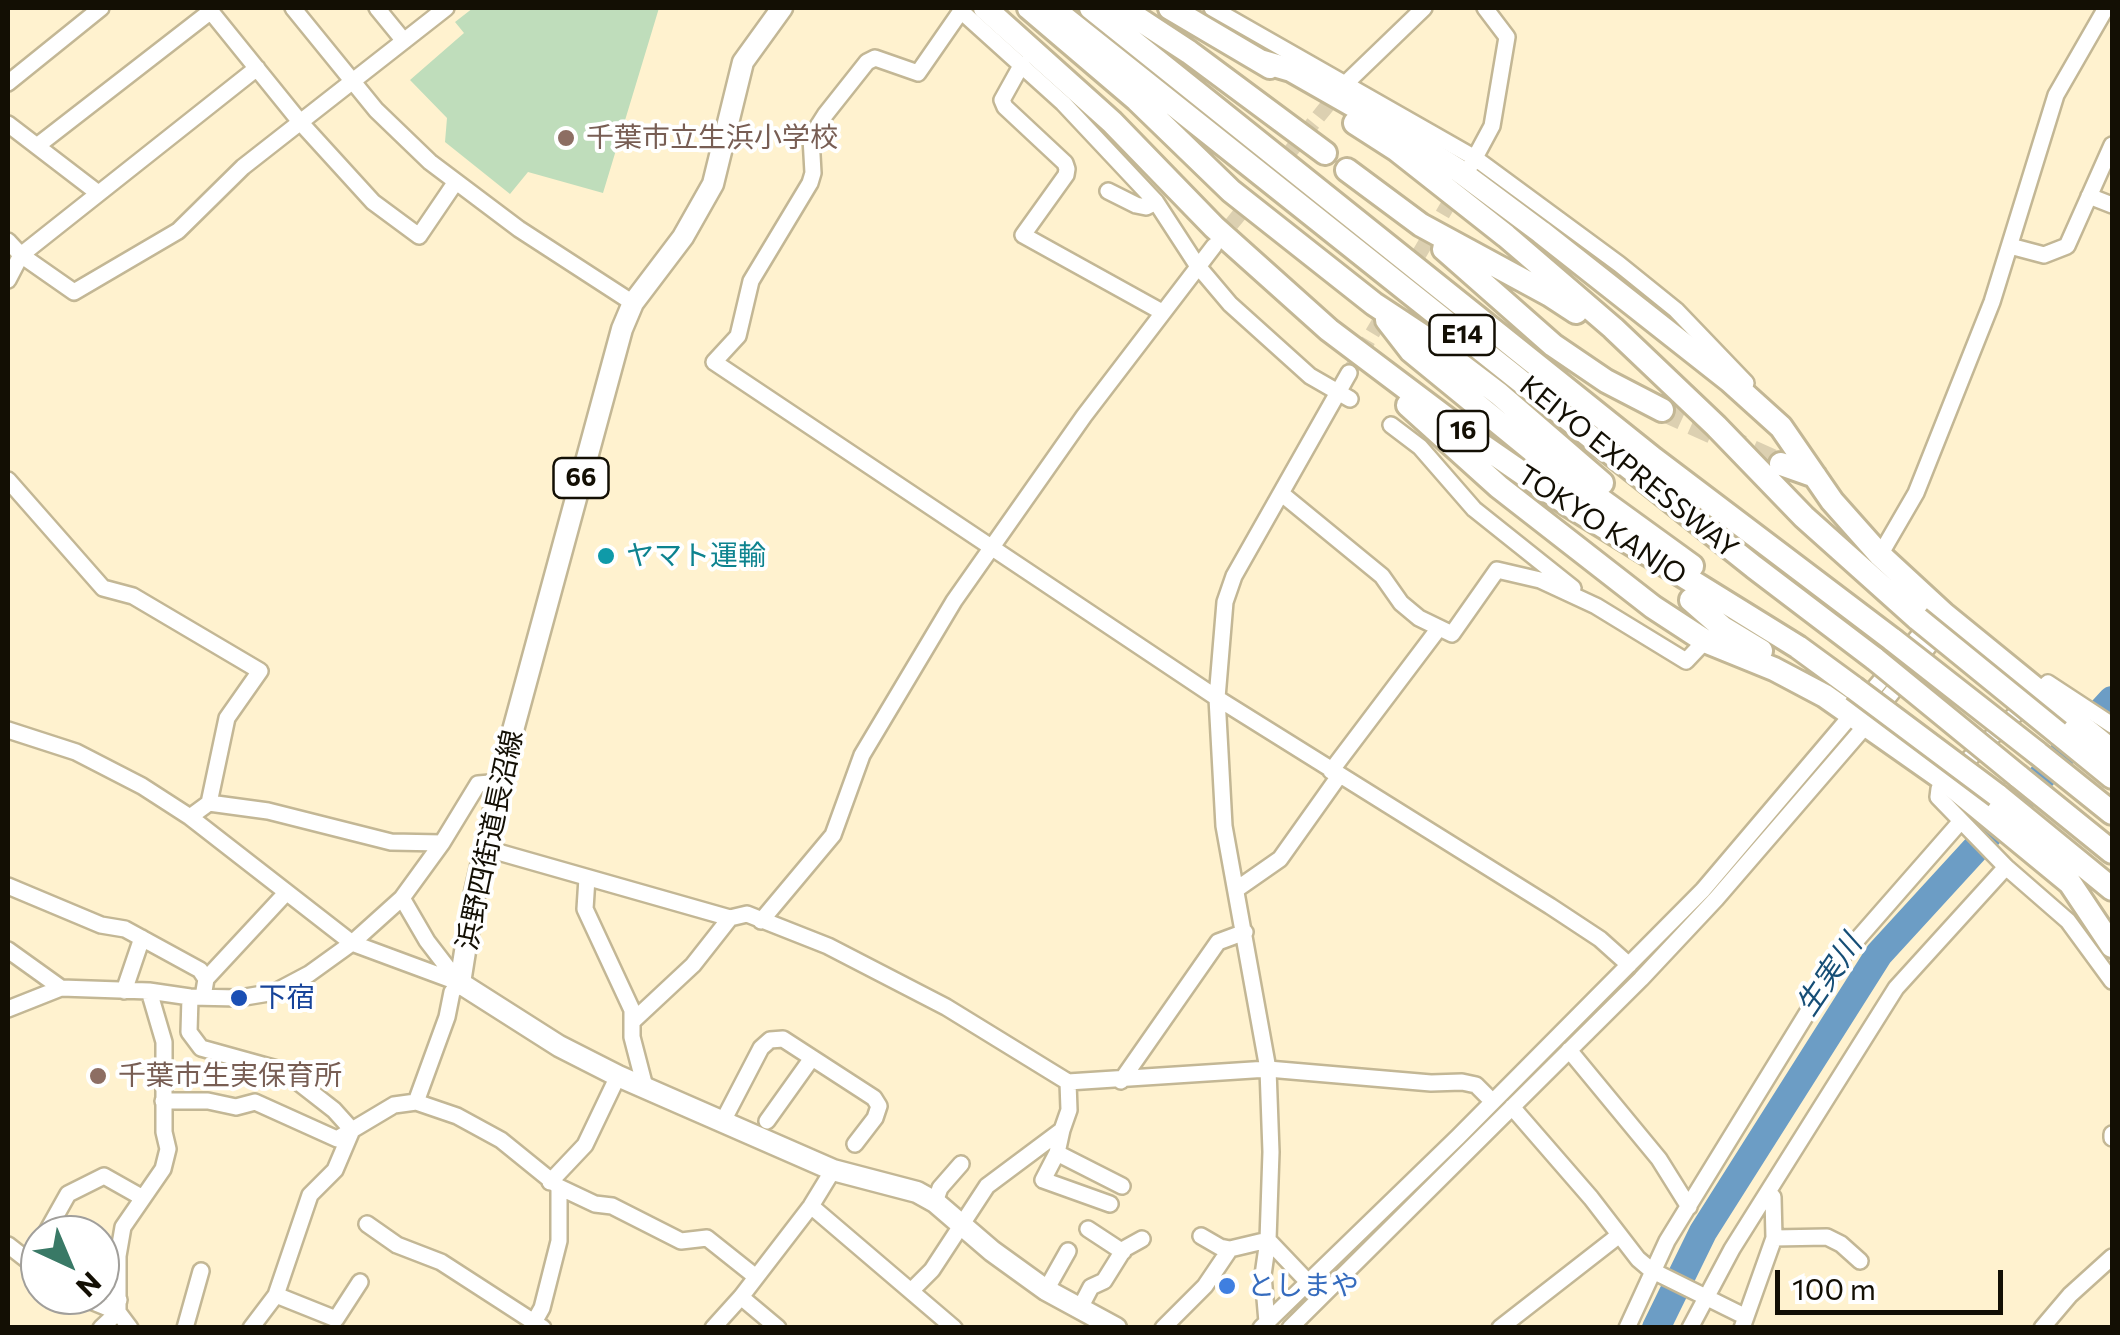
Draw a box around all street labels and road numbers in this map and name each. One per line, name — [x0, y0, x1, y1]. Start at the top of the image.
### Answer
road number: E14 — [1430, 315, 1494, 355]
street label: KEIYO EXPRESSWAY — [1513, 369, 1745, 565]
road number: 16 — [1438, 411, 1488, 451]
road number: 66 — [554, 458, 608, 498]
street label: TOKYO KANJO — [1511, 458, 1693, 592]
street label: 浜野四街道長沼線 — [450, 727, 530, 953]

